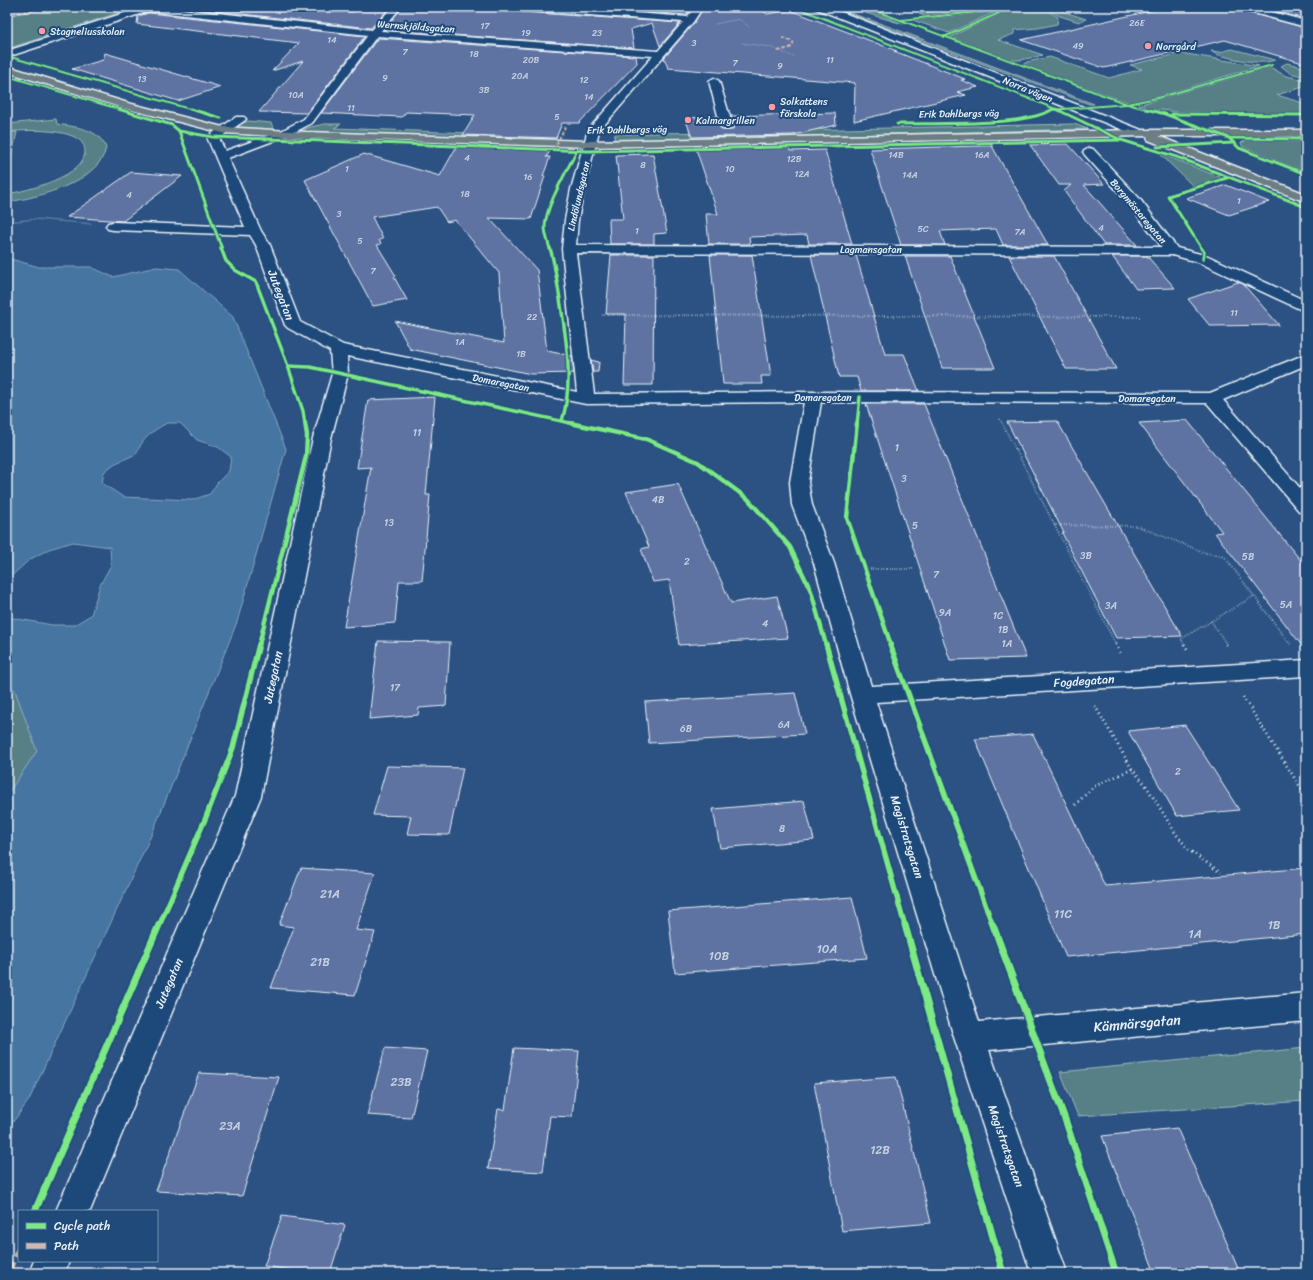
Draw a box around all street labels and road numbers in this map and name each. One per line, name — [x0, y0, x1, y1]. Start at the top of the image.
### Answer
street label: Wernskjöldsgatan — [377, 15, 456, 39]
street label: Norra vägen — [1000, 72, 1056, 108]
street label: Erik Dahlbergs väg — [919, 104, 999, 124]
street label: Erik Dahlbergs väg — [587, 120, 667, 140]
street label: Lindölundsgatan — [562, 159, 596, 233]
street label: Borgmästaregatan — [1105, 175, 1172, 249]
street label: Lagmansgatan — [840, 241, 903, 259]
street label: Jutegatan — [261, 265, 301, 324]
street label: Domaregatan — [471, 369, 531, 397]
street label: Domaregatan — [794, 389, 852, 407]
street label: Domaregatan — [1118, 390, 1176, 408]
street label: Jutegatan — [257, 648, 289, 706]
street label: Fogdegatan — [1053, 668, 1116, 694]
street label: Magistratsgatan — [884, 792, 930, 882]
street label: Jutegatan — [148, 954, 190, 1013]
street label: Kämnärsgatan — [1092, 1007, 1182, 1040]
street label: Magistratsgatan — [982, 1102, 1031, 1191]

